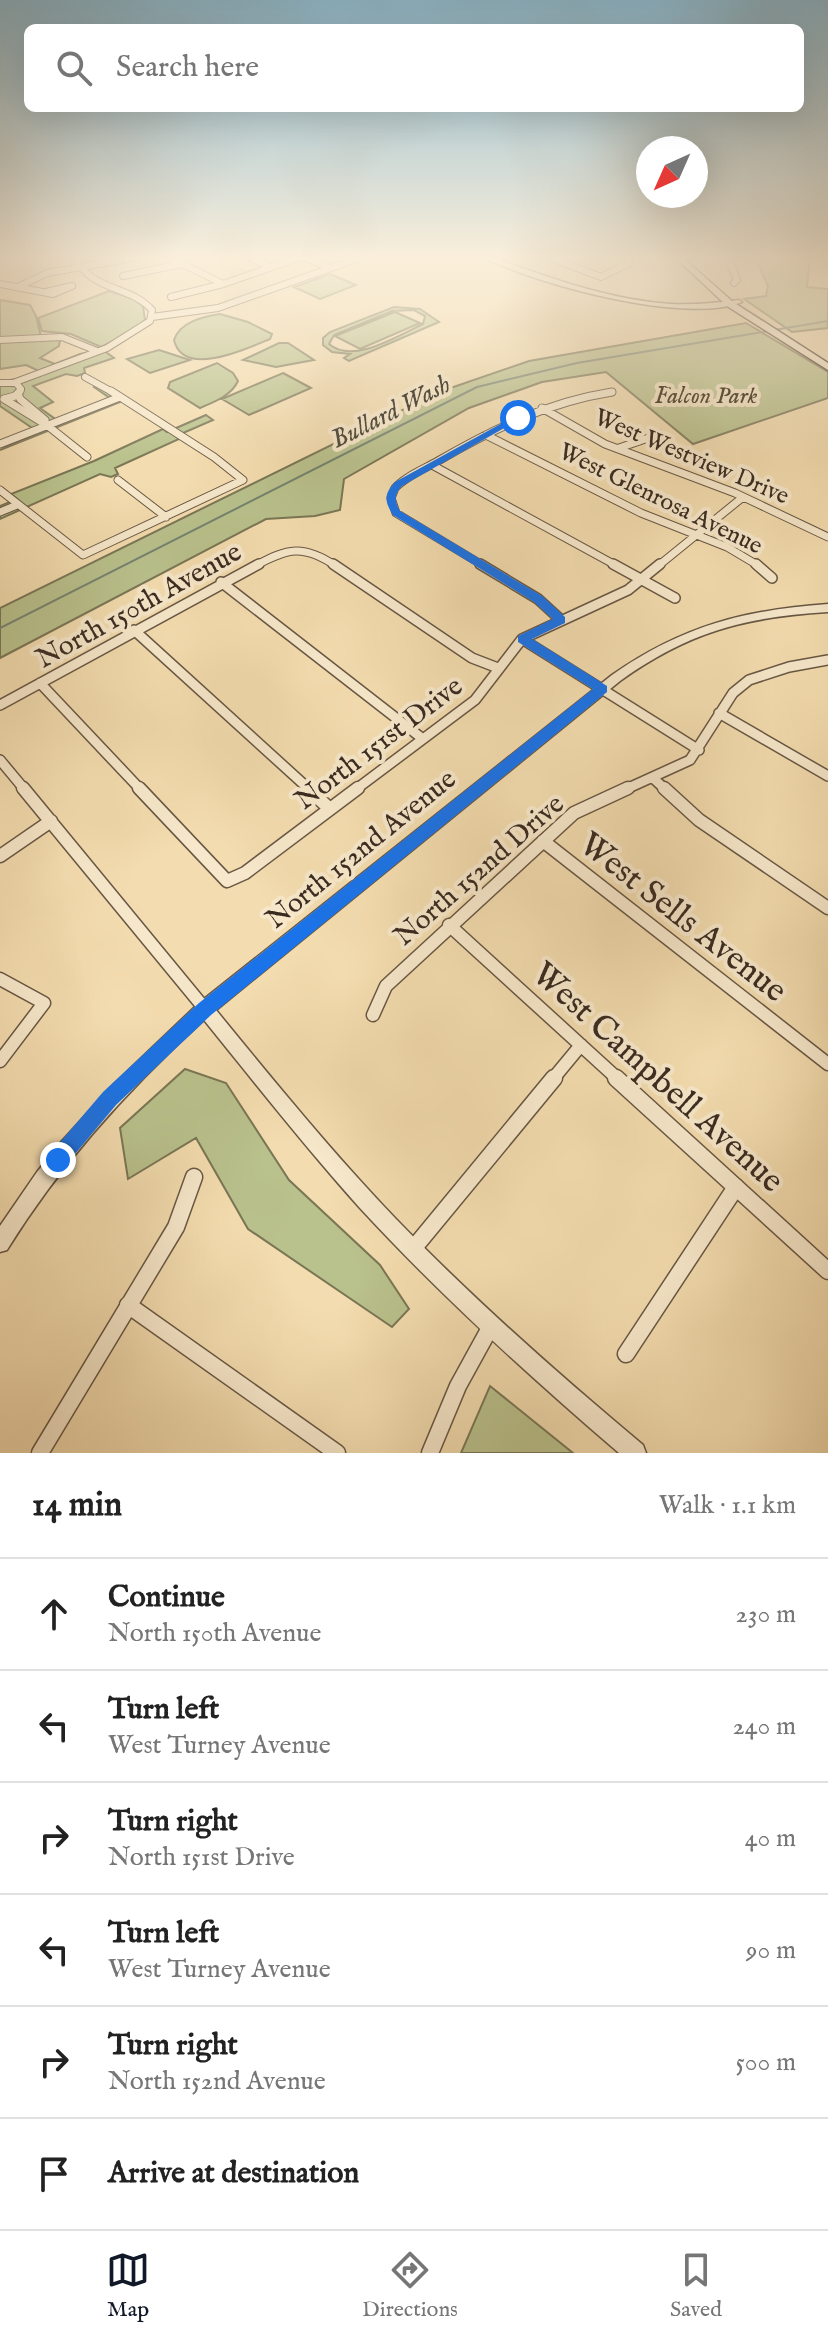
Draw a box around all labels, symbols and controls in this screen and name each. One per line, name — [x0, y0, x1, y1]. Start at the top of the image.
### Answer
search box — [24, 24, 804, 112]
icon: search — [52, 46, 96, 90]
text: Search here — [116, 49, 259, 87]
north arrow — [636, 136, 708, 208]
water label: Bullard Wash — [325, 368, 456, 457]
park label: Falcon Park — [655, 381, 758, 412]
route start — [500, 400, 536, 436]
street label: West Westview Drive — [589, 402, 794, 512]
street label: West Glenrosa Avenue — [553, 437, 767, 562]
street label: North 150th Avenue — [30, 535, 248, 677]
street label: North 151st Drive — [289, 669, 470, 818]
street label: North 152nd Avenue — [259, 762, 464, 937]
street label: North 152nd Drive — [387, 787, 572, 954]
street label: West Sells Avenue — [570, 823, 795, 1013]
street label: West Campbell Avenue — [522, 953, 792, 1202]
route end — [40, 1142, 76, 1178]
text: 14 min — [32, 1484, 122, 1527]
text: Walk · 1.1 km — [659, 1489, 796, 1522]
text: Continue — [108, 1579, 225, 1617]
icon: ahead — [32, 1592, 76, 1636]
text: 230 m — [736, 1598, 796, 1631]
text: North 150th Avenue — [108, 1617, 321, 1650]
text: Turn left — [108, 1691, 219, 1729]
icon: left — [32, 1704, 76, 1748]
text: 240 m — [733, 1710, 796, 1743]
text: West Turney Avenue — [108, 1729, 331, 1762]
text: Turn right — [108, 1803, 238, 1841]
icon: right — [32, 1816, 76, 1860]
text: 40 m — [745, 1822, 796, 1855]
text: North 151st Drive — [108, 1841, 295, 1874]
text: Turn left — [108, 1915, 219, 1953]
icon: left — [32, 1928, 76, 1972]
text: 90 m — [746, 1934, 796, 1967]
text: West Turney Avenue — [108, 1953, 331, 1986]
text: Turn right — [108, 2027, 238, 2065]
icon: right — [32, 2040, 76, 2084]
text: 500 m — [735, 2046, 796, 2079]
text: North 152nd Avenue — [108, 2065, 326, 2098]
icon: arrive — [32, 2152, 76, 2196]
text: Arrive at destination — [108, 2155, 359, 2193]
tab: Map — [106, 2248, 150, 2324]
tab: Directions — [362, 2248, 458, 2324]
tab: Saved — [670, 2248, 722, 2324]

